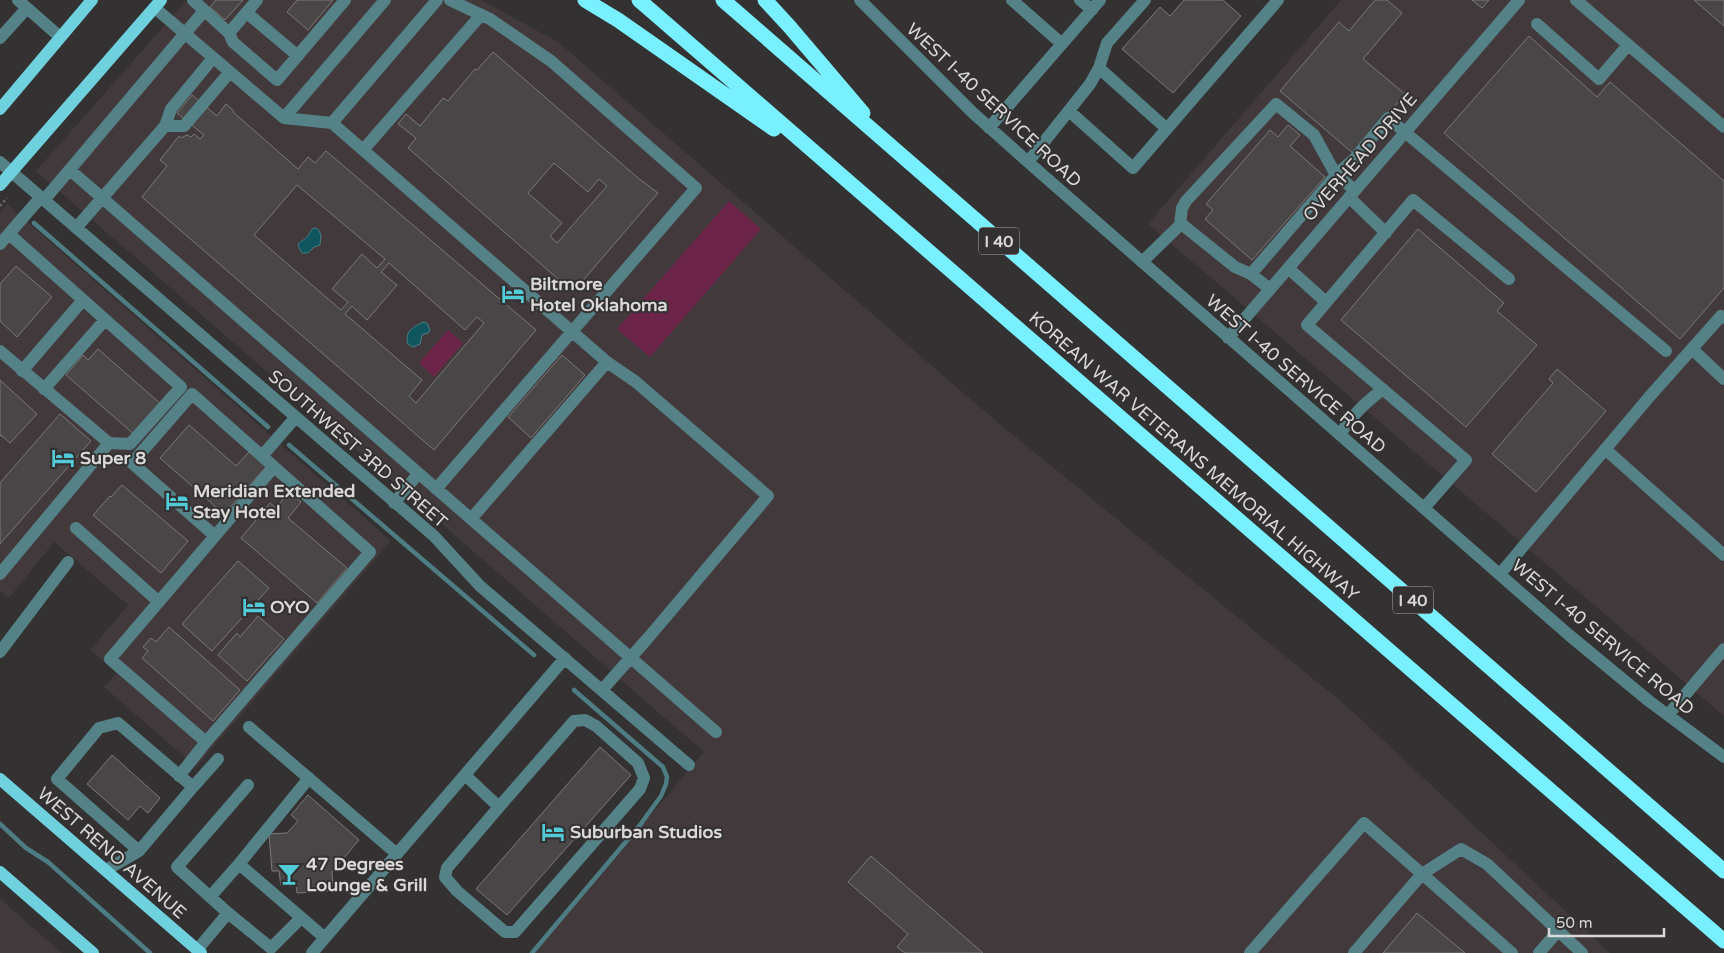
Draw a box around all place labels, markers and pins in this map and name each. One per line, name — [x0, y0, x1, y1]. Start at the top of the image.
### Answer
place label: Biltmore Hotel Oklahoma — [530, 273, 668, 316]
hotel icon: Biltmore Hotel Oklahoma — [500, 281, 526, 307]
hotel icon: Super 8 — [50, 445, 76, 471]
place label: Super 8 — [80, 447, 146, 469]
place label: Meridian Extended Stay Hotel — [193, 480, 355, 523]
hotel icon: Meridian Extended Stay Hotel — [164, 488, 190, 514]
hotel icon: OYO — [241, 594, 267, 620]
place label: OYO — [270, 596, 310, 618]
hotel icon: Suburban Studios — [540, 819, 566, 845]
place label: Suburban Studios — [570, 821, 723, 843]
place label: 47 Degrees Lounge & Grill — [306, 853, 427, 896]
bar icon: 47 Degrees Lounge & Grill — [276, 861, 302, 887]

